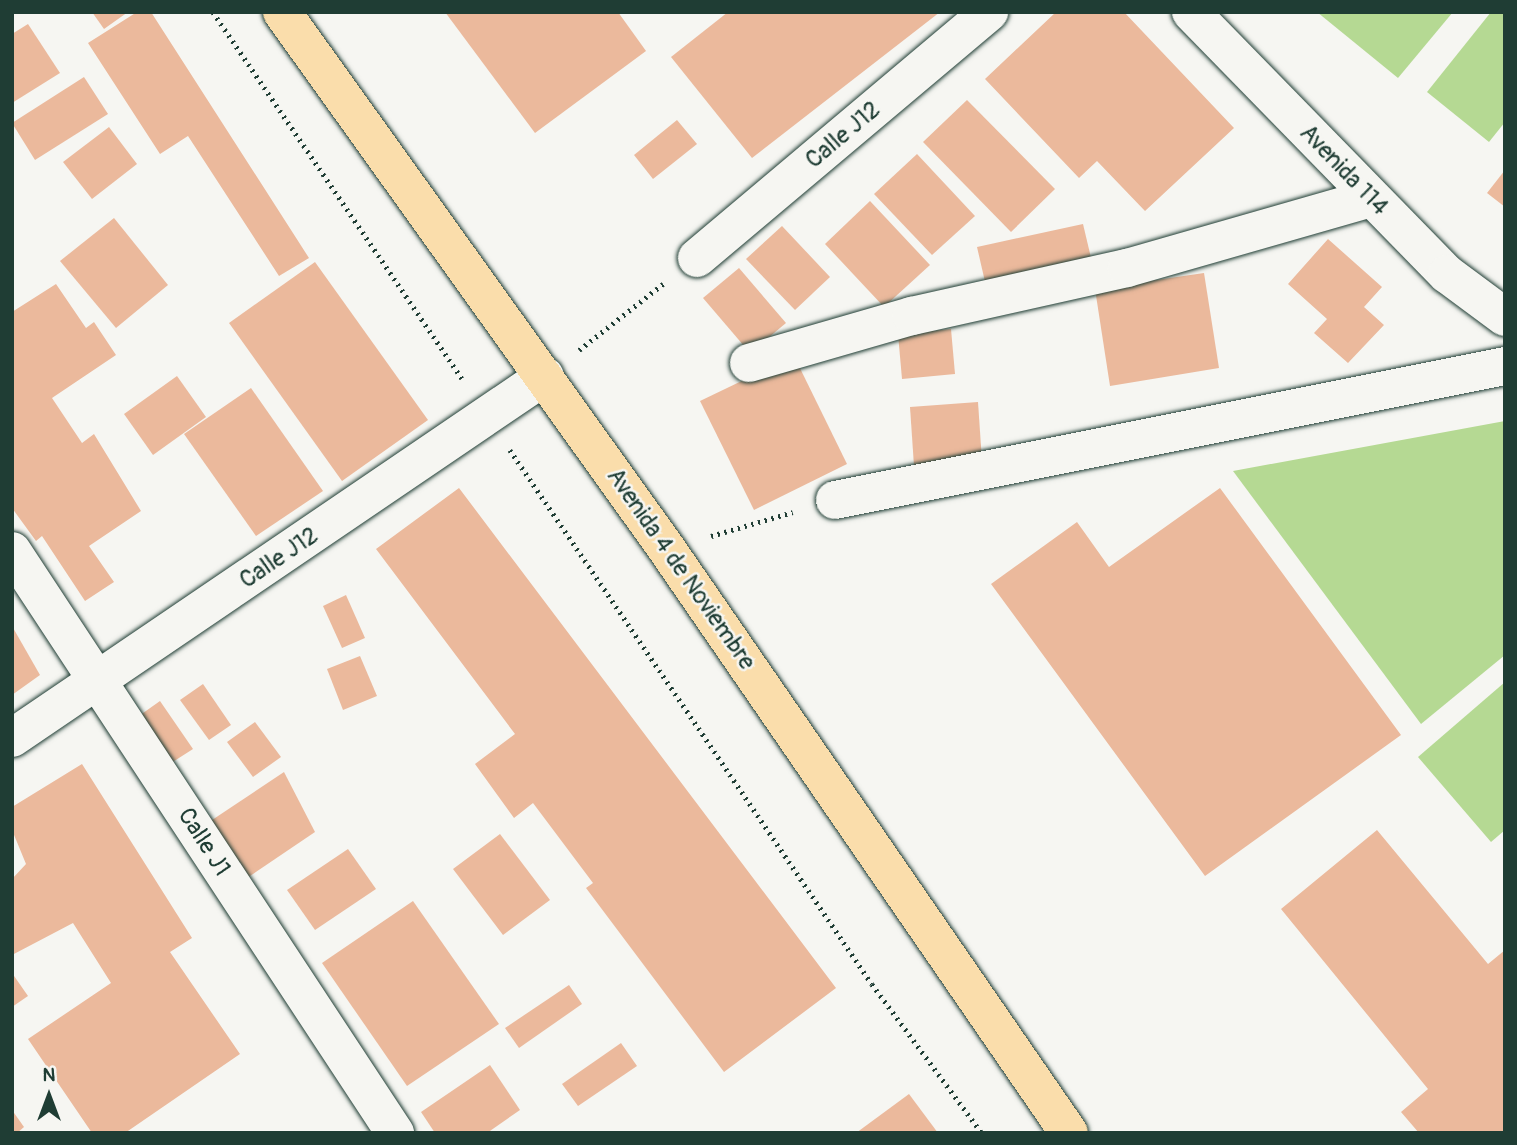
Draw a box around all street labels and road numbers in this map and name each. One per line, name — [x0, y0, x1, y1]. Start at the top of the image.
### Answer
street label: Calle J12 — [800, 95, 886, 175]
street label: Avenida 114 — [1294, 119, 1394, 221]
street label: Avenida 4 de Noviembre — [601, 463, 761, 675]
street label: Calle J12 — [234, 521, 324, 595]
street label: Calle J1 — [171, 803, 237, 881]

